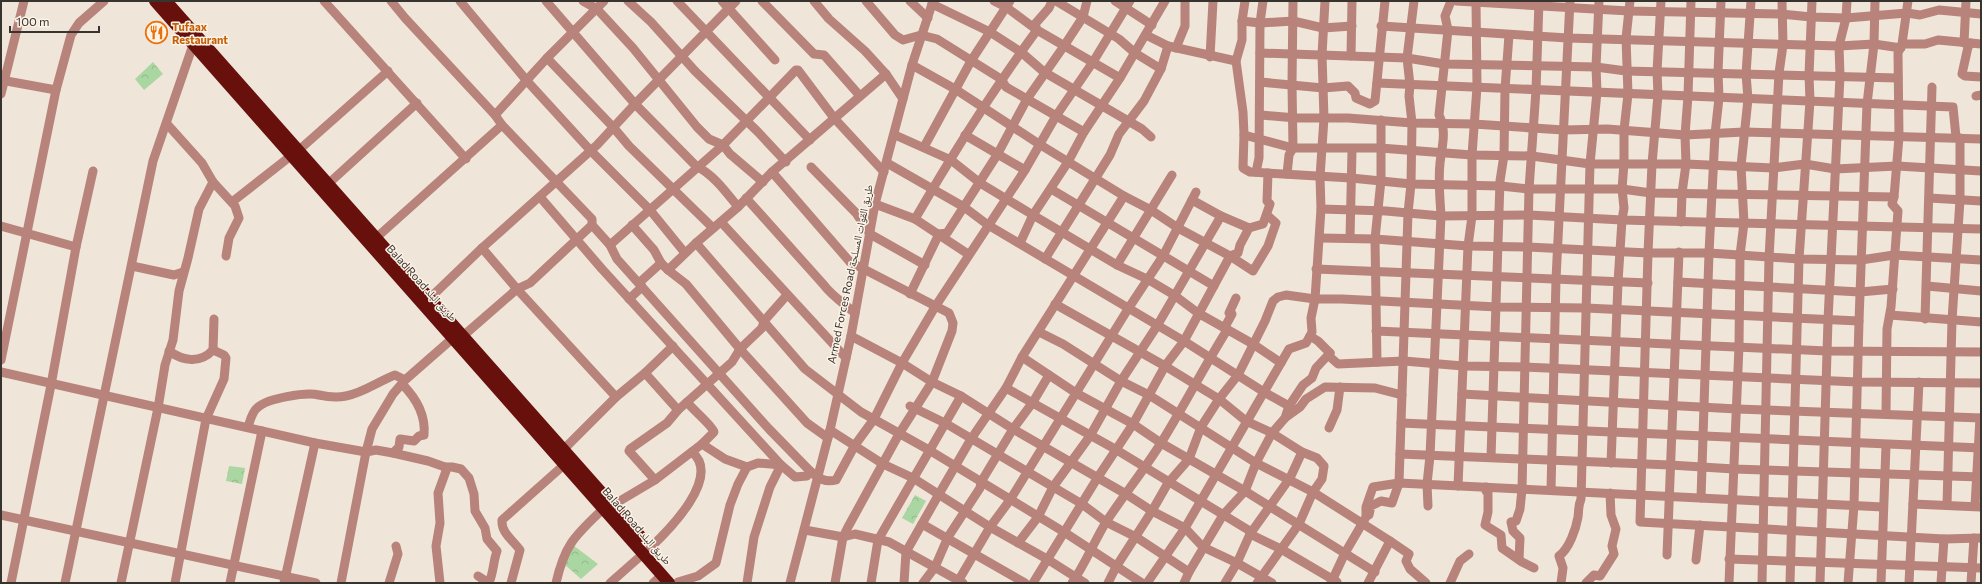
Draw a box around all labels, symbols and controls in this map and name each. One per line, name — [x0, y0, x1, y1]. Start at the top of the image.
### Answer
scale bar — [10, 8, 99, 34]
text: 100 m — [16, 14, 50, 28]
restaurant icon: Tufaax Restaurant — [143, 20, 169, 46]
place label: Tufaax Restaurant — [172, 20, 228, 46]
street label: Armed Forces Road طريق القوات المسلحة — [824, 183, 876, 365]
street label: Balad Road طريق البلد — [384, 242, 460, 324]
street label: Balad Road طريق البلد — [599, 484, 675, 568]

